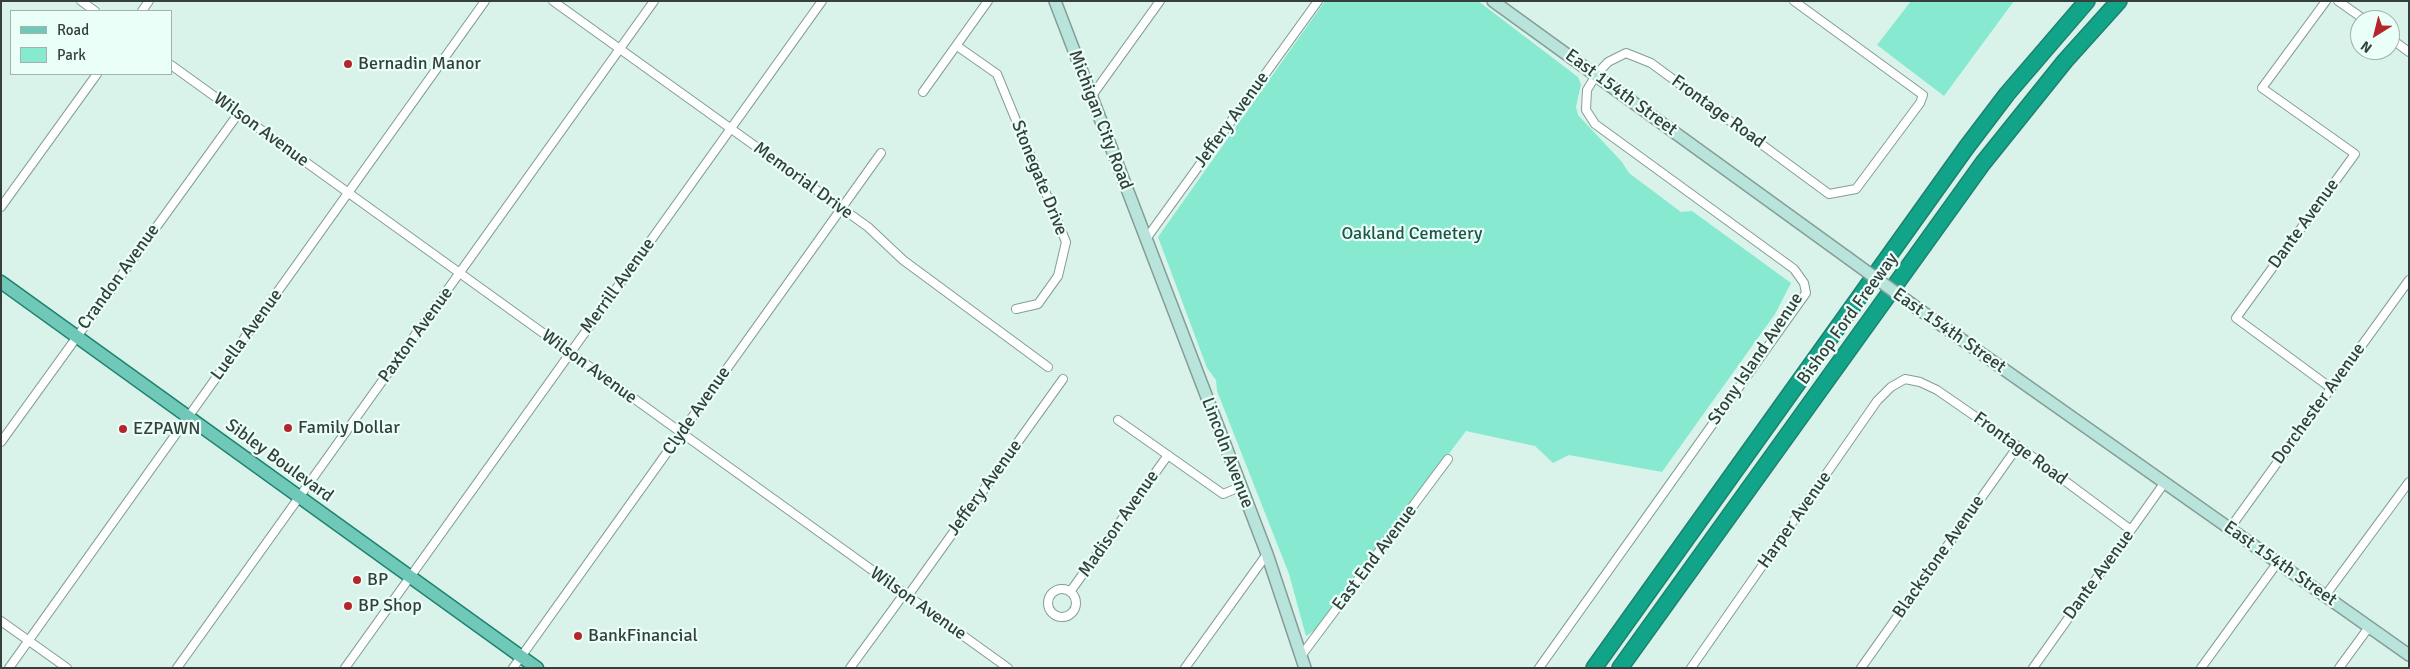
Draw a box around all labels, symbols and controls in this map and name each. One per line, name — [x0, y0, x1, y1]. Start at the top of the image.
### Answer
legend — [10, 10, 172, 75]
north arrow — [2350, 10, 2400, 60]
text: Road — [57, 21, 89, 39]
text: N — [2358, 37, 2375, 56]
street label: East 154th Street — [1561, 45, 1681, 141]
text: Park — [57, 46, 86, 64]
street label: Michigan City Road — [1063, 47, 1137, 193]
place label: Bernadin Manor — [358, 53, 481, 75]
marker: Bernadin Manor — [342, 58, 354, 70]
street label: Jeffery Avenue — [1190, 68, 1274, 172]
street label: Frontage Road — [1667, 71, 1769, 153]
street label: Wilson Avenue — [209, 88, 313, 172]
street label: Stonegate Drive — [1006, 117, 1072, 239]
street label: Memorial Drive — [749, 138, 857, 224]
street label: Dante Avenue — [2264, 175, 2344, 273]
street label: Crandon Avenue — [73, 220, 165, 334]
park label: Oakland Cemetery — [1342, 223, 1482, 245]
street label: Merrill Avenue — [576, 234, 660, 338]
street label: Bishop Ford Freeway — [1793, 249, 1903, 389]
street label: Paxton Avenue — [374, 283, 458, 387]
street label: East 154th Street — [1888, 284, 2010, 378]
street label: Luella Avenue — [207, 285, 287, 385]
street label: Stony Island Avenue — [1704, 289, 1808, 429]
street label: Wilson Avenue — [537, 325, 641, 409]
street label: Dorchester Avenue — [2268, 339, 2370, 469]
street label: Clyde Avenue — [659, 363, 735, 459]
street label: Lincoln Avenue — [1196, 395, 1258, 511]
street label: Frontage Road — [1969, 408, 2071, 490]
street label: Sibley Boulevard — [221, 415, 337, 507]
place label: Family Dollar — [298, 417, 400, 439]
place label: EZPAWN — [133, 418, 200, 440]
marker: Family Dollar — [282, 422, 294, 434]
marker: EZPAWN — [117, 423, 129, 435]
street label: Jeffery Avenue — [943, 436, 1027, 540]
street label: Madison Avenue — [1074, 467, 1164, 581]
street label: Harper Avenue — [1754, 467, 1836, 573]
street label: Blackstone Avenue — [1889, 491, 1989, 623]
street label: East End Avenue — [1328, 501, 1422, 615]
street label: East 154th Street — [2219, 517, 2341, 611]
street label: Dante Avenue — [2059, 526, 2139, 624]
street label: Wilson Avenue — [866, 563, 970, 645]
place label: BP — [367, 569, 388, 591]
marker: BP — [351, 574, 363, 586]
place label: BP Shop — [358, 595, 422, 617]
marker: BP Shop — [342, 600, 354, 612]
place label: BankFinancial — [588, 625, 698, 647]
marker: BankFinancial — [572, 630, 584, 642]

